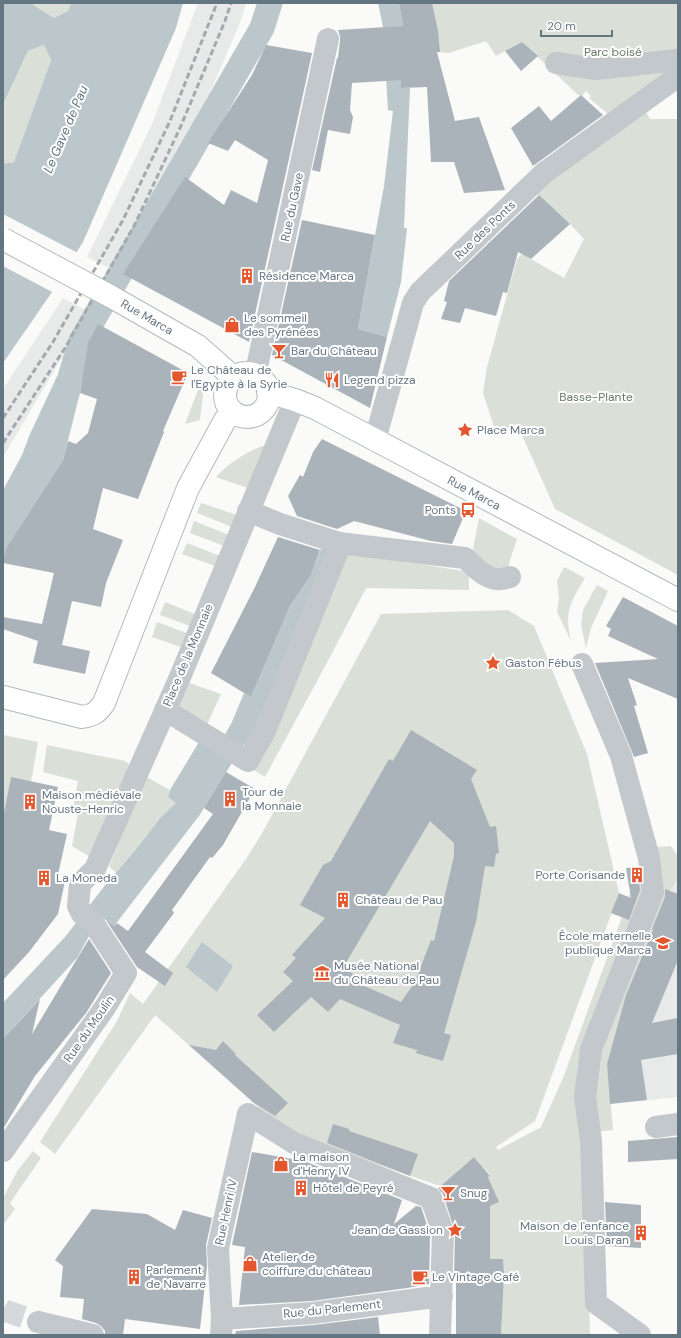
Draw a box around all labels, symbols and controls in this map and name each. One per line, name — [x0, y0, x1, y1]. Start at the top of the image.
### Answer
scale bar — [541, 12, 612, 38]
text: 20 m — [547, 18, 576, 34]
park label: Parc boisé — [584, 44, 642, 60]
water label: Le Gave de Pau — [39, 82, 92, 176]
street label: Rue du Gave — [277, 171, 307, 243]
street label: Rue des Ponts — [451, 197, 519, 263]
building icon: Résidence Marca — [238, 267, 256, 285]
place label: Résidence Marca — [259, 268, 354, 284]
street label: Rue Marca — [118, 296, 176, 338]
place label: Le sommeil des Pyrénées — [244, 310, 319, 340]
shop icon: Le sommeil des Pyrénées — [223, 316, 241, 334]
bar icon: Bar du Château — [270, 342, 288, 360]
place label: Bar du Château — [291, 343, 377, 359]
place label: Le Château de l'Egypte à la Syrie — [191, 362, 288, 392]
cafe icon: Le Château de l'Egypte à la Syrie — [170, 368, 188, 386]
restaurant icon: Legend pizza — [323, 371, 341, 389]
place label: Legend pizza — [344, 372, 416, 388]
park label: Basse-Plante — [559, 389, 633, 405]
place icon: Place Marca — [456, 421, 474, 439]
place label: Place Marca — [477, 422, 544, 438]
street label: Rue Marca — [445, 472, 503, 514]
bus stop icon: Ponts — [459, 501, 477, 519]
place label: Ponts — [425, 502, 456, 518]
street label: Place de la Monnaie — [159, 601, 217, 709]
place icon: Gaston Fébus — [484, 654, 502, 672]
place label: Gaston Fébus — [505, 655, 582, 671]
place label: Tour de la Monnaie — [242, 784, 302, 814]
place label: Maison médiévale Nouste-Henric — [42, 787, 141, 817]
building icon: Tour de la Monnaie — [221, 790, 239, 808]
building icon: Maison médiévale Nouste-Henric — [21, 793, 39, 811]
building icon: Porte Corisande — [628, 866, 646, 884]
place label: Porte Corisande — [535, 867, 625, 883]
building icon: La Moneda — [35, 869, 53, 887]
place label: La Moneda — [56, 870, 117, 886]
building icon: Château de Pau — [334, 891, 352, 909]
place label: Château de Pau — [355, 892, 443, 908]
place label: École maternelle publique Marca — [559, 928, 651, 958]
school or university icon: École maternelle publique Marca — [654, 934, 672, 952]
place label: Musée National du Château de Pau — [334, 958, 439, 988]
museum icon: Musée National du Château de Pau — [313, 964, 331, 982]
street label: Rue du Moulin — [60, 992, 118, 1066]
place label: La maison d'Henry IV — [293, 1149, 349, 1179]
shop icon: La maison d'Henry IV — [272, 1155, 290, 1173]
street label: Rue Henri IV — [211, 1177, 241, 1247]
building icon: Hôtel de Peyré — [292, 1179, 310, 1197]
place label: Hôtel de Peyré — [313, 1180, 394, 1196]
bar icon: Snug — [439, 1184, 457, 1202]
place label: Snug — [460, 1185, 488, 1201]
place label: Maison de l'enfance Louis Daran — [520, 1218, 629, 1248]
place icon: Jean de Gassion — [446, 1221, 464, 1239]
place label: Jean de Gassion — [351, 1222, 443, 1238]
building icon: Maison de l'enfance Louis Daran — [632, 1224, 650, 1242]
place label: Atelier de coiffure du château — [262, 1249, 371, 1279]
shop icon: Atelier de coiffure du château — [241, 1255, 259, 1273]
place label: Parlement de Navarre — [146, 1262, 206, 1292]
building icon: Parlement de Navarre — [125, 1268, 143, 1286]
cafe icon: Le Vintage Café — [411, 1268, 429, 1286]
place label: Le Vintage Café — [432, 1269, 520, 1285]
street label: Rue du Parlement — [283, 1296, 382, 1322]

